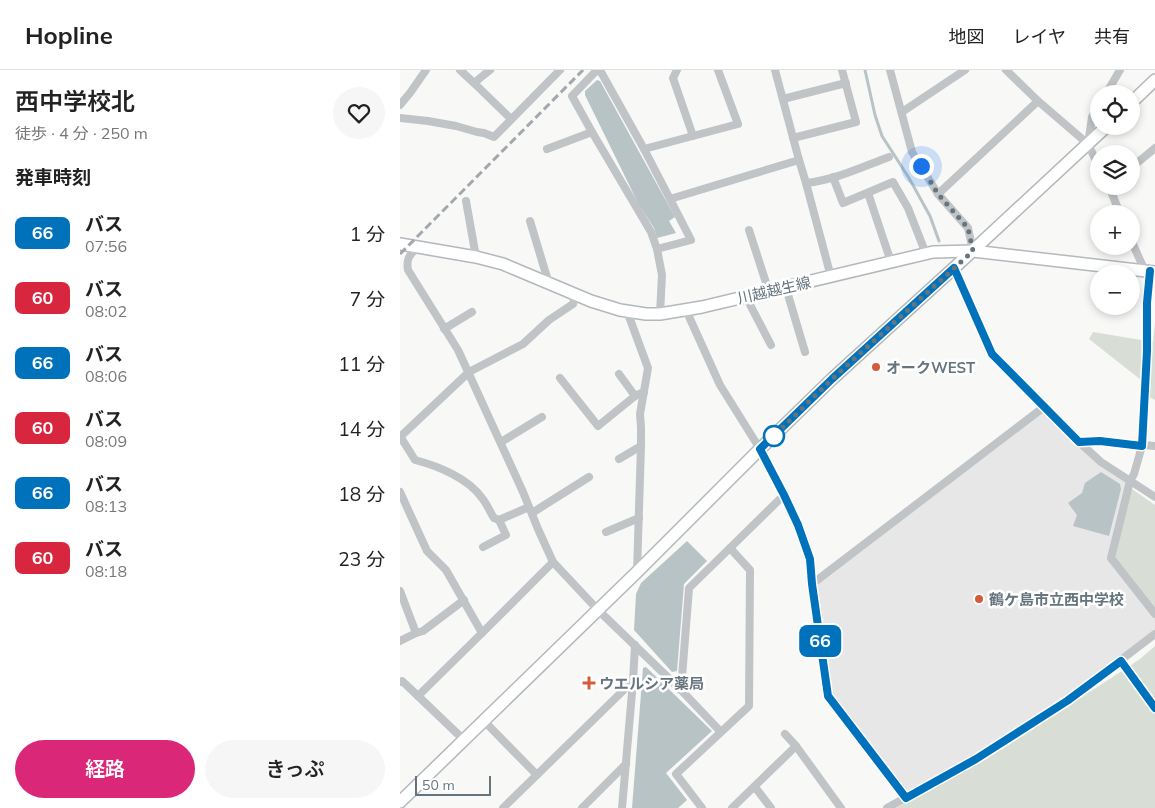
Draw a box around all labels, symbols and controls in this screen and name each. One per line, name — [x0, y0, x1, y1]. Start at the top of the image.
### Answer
text: Hopline — [25, 20, 113, 50]
text: 地図 — [949, 25, 985, 48]
text: レイヤ — [1013, 25, 1066, 48]
text: 共有 — [1094, 25, 1130, 48]
map controls — [1090, 85, 1140, 315]
button: locate — [1090, 85, 1140, 135]
text: 西中学校北 — [15, 86, 135, 116]
button: heart — [333, 87, 385, 139]
text: 徒歩 · 4 分 · 250 m — [15, 123, 148, 143]
button: layers — [1090, 145, 1140, 195]
your location — [909, 154, 934, 179]
text: 発車時刻 — [15, 165, 91, 189]
button: + — [1090, 205, 1140, 255]
text: バス — [85, 212, 123, 236]
text: 66 — [32, 221, 53, 244]
text: 1 分 — [350, 222, 385, 246]
text: 07:56 — [85, 236, 127, 256]
button: − — [1090, 265, 1140, 315]
street label: 川越越生線 — [735, 272, 813, 308]
text: バス — [85, 277, 123, 301]
text: 60 — [32, 286, 53, 309]
text: 7 分 — [350, 287, 385, 311]
text: 08:02 — [85, 301, 127, 321]
text: バス — [85, 342, 123, 366]
text: 66 — [32, 351, 53, 374]
text: 11 分 — [338, 352, 385, 376]
place label: オークWEST — [886, 358, 976, 377]
marker: オークWEST — [870, 361, 882, 373]
text: 08:06 — [85, 366, 127, 386]
text: バス — [85, 407, 123, 431]
text: 60 — [32, 416, 53, 439]
text: 14 分 — [338, 417, 385, 441]
unlabelled marker — [763, 425, 785, 447]
text: 08:09 — [85, 431, 127, 451]
text: バス — [85, 472, 123, 496]
text: 66 — [32, 481, 53, 504]
text: 18 分 — [338, 482, 385, 506]
text: 08:13 — [85, 496, 127, 516]
text: バス — [85, 537, 123, 561]
text: 60 — [32, 546, 53, 569]
text: 23 分 — [338, 547, 385, 571]
text: 08:18 — [85, 561, 127, 581]
place label: 鶴ケ島市立西中学校 — [989, 590, 1124, 609]
marker: 鶴ケ島市立西中学校 — [973, 593, 985, 605]
line badge: 66 — [798, 625, 842, 657]
text: 66 — [809, 629, 831, 652]
place label: ウエルシア薬局 — [599, 674, 704, 693]
marker: ウエルシア薬局 — [583, 677, 595, 689]
button: 経路 — [15, 740, 195, 798]
button: きっぷ — [205, 740, 385, 798]
scale bar — [415, 773, 491, 796]
text: 50 m — [422, 776, 455, 794]

